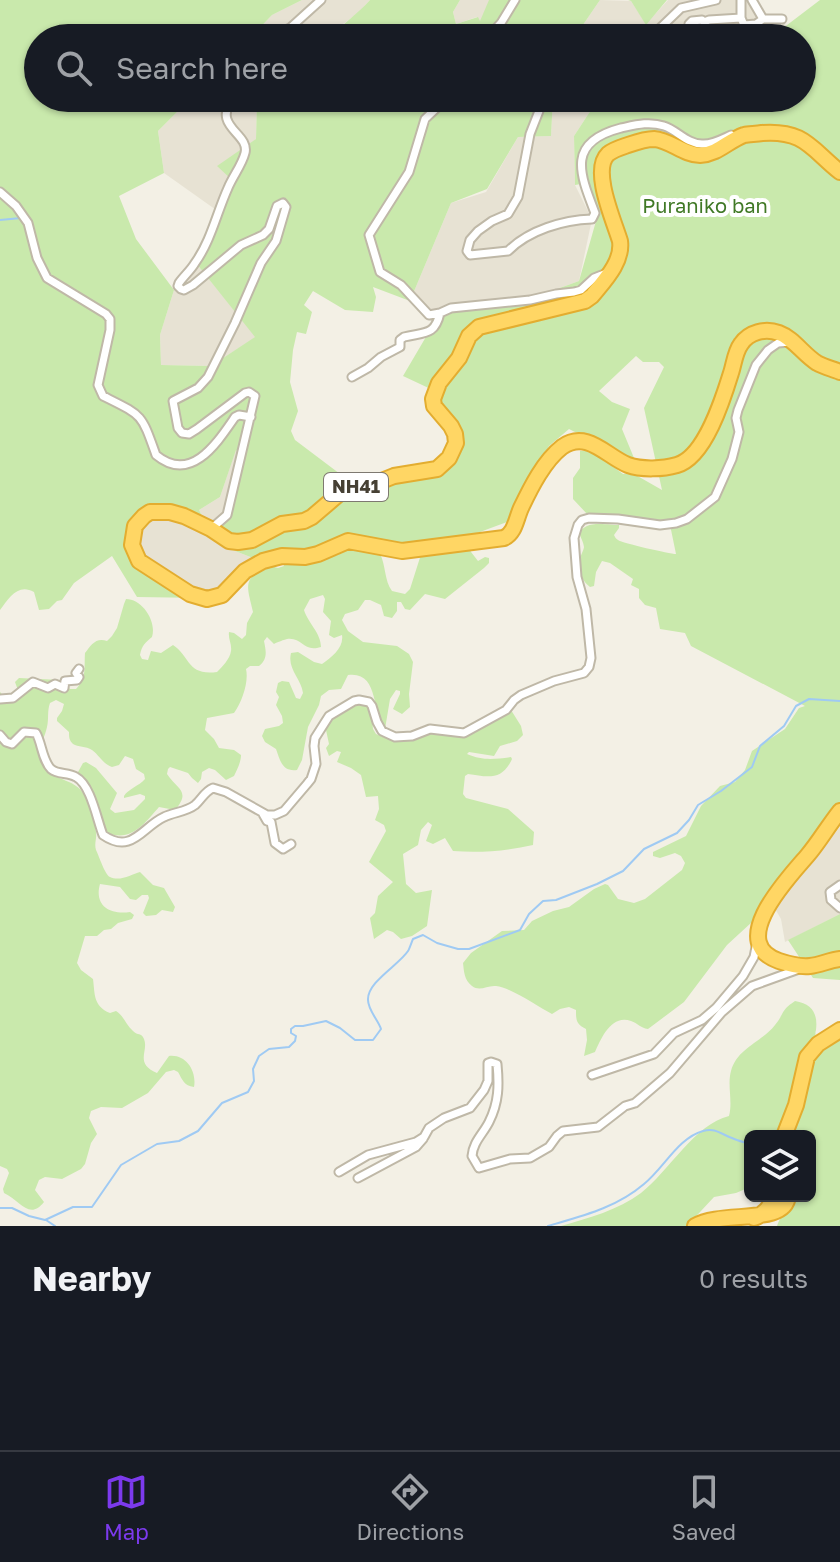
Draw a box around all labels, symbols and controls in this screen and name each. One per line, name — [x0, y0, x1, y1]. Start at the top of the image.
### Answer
search box — [24, 24, 816, 112]
icon: search — [52, 46, 96, 90]
text: Search here — [116, 50, 288, 86]
park label: Puraniko ban — [642, 193, 768, 217]
road number: NH41 — [324, 473, 388, 501]
map controls — [744, 1130, 816, 1202]
button: layers — [744, 1130, 816, 1202]
text: Nearby — [32, 1258, 152, 1298]
text: 0 results — [699, 1263, 808, 1294]
tab: Map — [104, 1470, 149, 1545]
tab: Directions — [357, 1470, 464, 1545]
tab: Saved — [672, 1470, 736, 1545]

